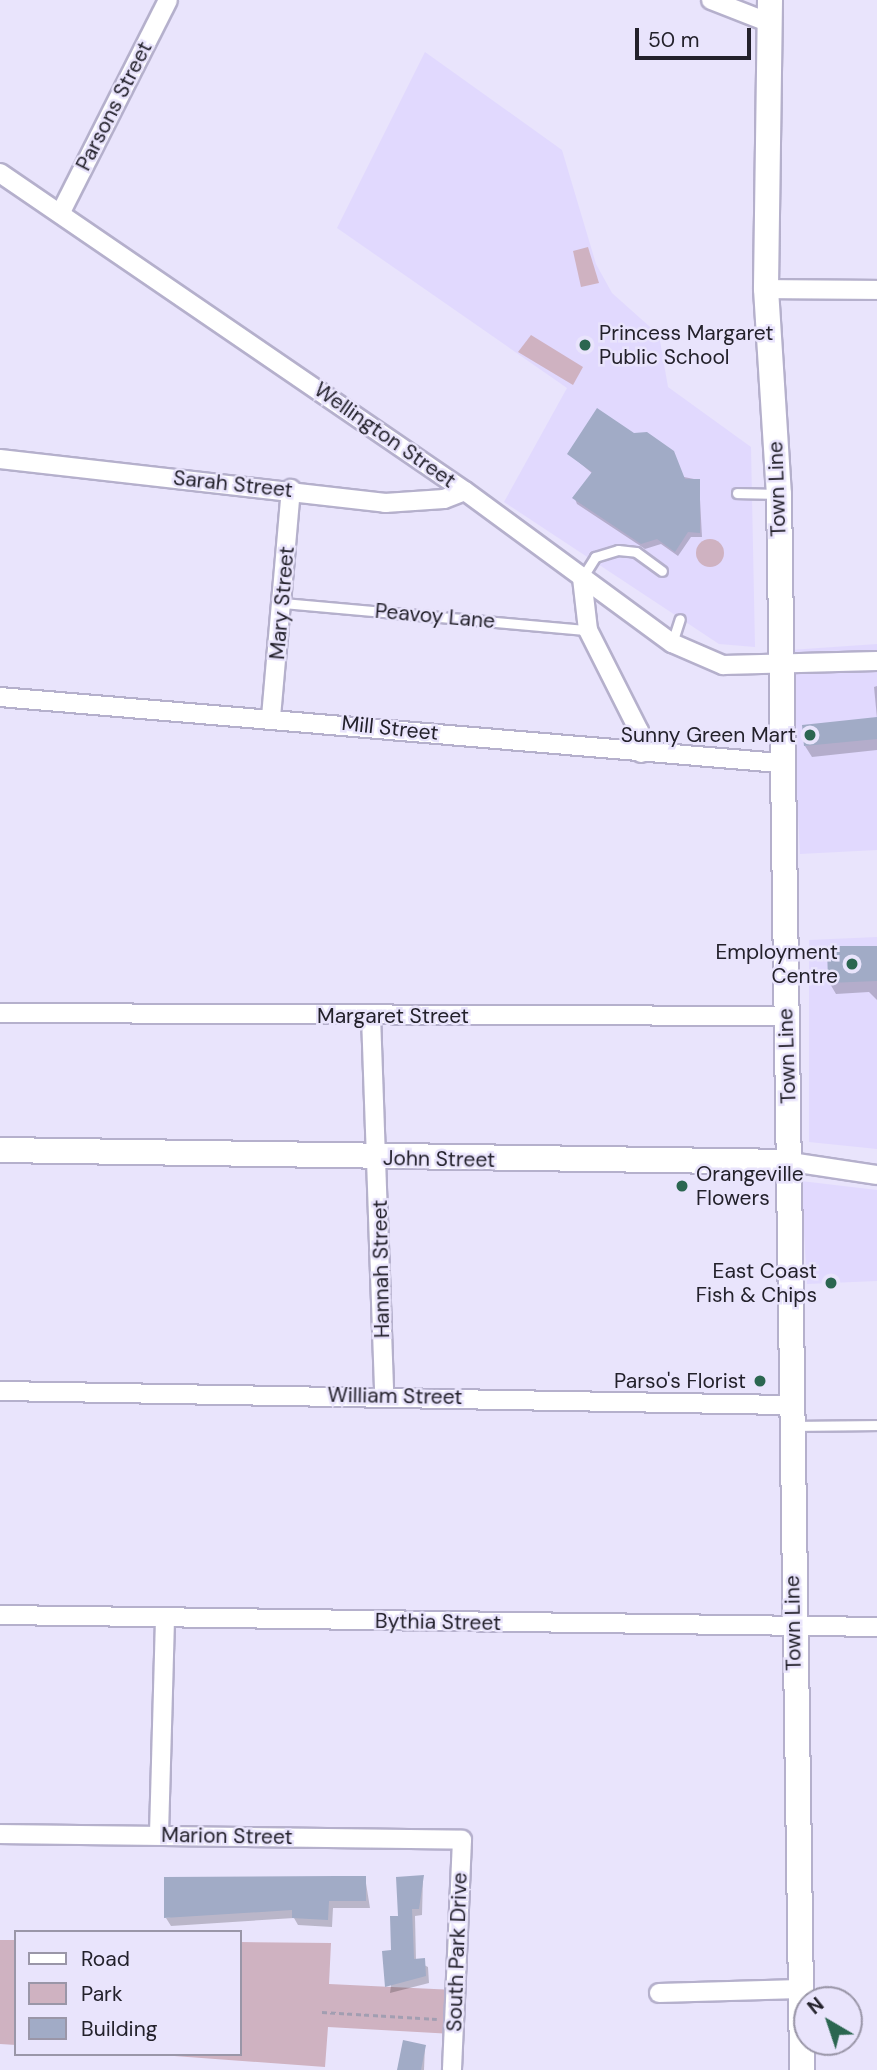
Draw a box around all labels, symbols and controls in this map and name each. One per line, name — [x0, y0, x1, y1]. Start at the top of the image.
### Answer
scale bar — [639, 14, 754, 58]
text: 50 m — [648, 26, 699, 54]
street label: Parsons Street — [71, 37, 157, 175]
place label: Princess Margaret Public School — [599, 320, 774, 370]
marker: Princess Margaret Public School — [577, 337, 593, 353]
street label: Wellington Street — [309, 377, 461, 493]
street label: Town Line — [763, 441, 791, 537]
street label: Sarah Street — [172, 465, 294, 503]
street label: Mary Street — [264, 545, 300, 661]
street label: Peavoy Lane — [374, 598, 496, 634]
street label: Mill Street — [340, 710, 440, 746]
place label: Sunny Green Mart — [621, 722, 796, 748]
marker: Sunny Green Mart — [802, 727, 818, 743]
place label: Employment Centre — [715, 939, 838, 989]
marker: Employment Centre — [844, 956, 860, 972]
street label: Margaret Street — [317, 1003, 469, 1029]
street label: Town Line — [773, 1008, 801, 1104]
street label: John Street — [383, 1145, 495, 1173]
place label: Orangeville Flowers — [696, 1161, 804, 1211]
marker: Orangeville Flowers — [674, 1178, 690, 1194]
street label: Hannah Street — [367, 1200, 395, 1338]
place label: East Coast Fish & Chips — [696, 1258, 817, 1308]
marker: East Coast Fish & Chips — [823, 1275, 839, 1291]
place label: Parso's Florist — [614, 1368, 746, 1394]
marker: Parso's Florist — [752, 1373, 768, 1389]
street label: William Street — [327, 1382, 463, 1410]
street label: Town Line — [780, 1575, 806, 1671]
street label: Bythia Street — [375, 1608, 501, 1636]
street label: Marion Street — [161, 1822, 293, 1850]
street label: South Park Drive — [442, 1872, 472, 2032]
legend — [14, 1930, 242, 2056]
text: Road — [81, 1945, 130, 1973]
text: Park — [81, 1980, 122, 2008]
north arrow — [793, 1986, 863, 2056]
text: N — [802, 1992, 829, 2020]
text: Building — [81, 2015, 157, 2043]

